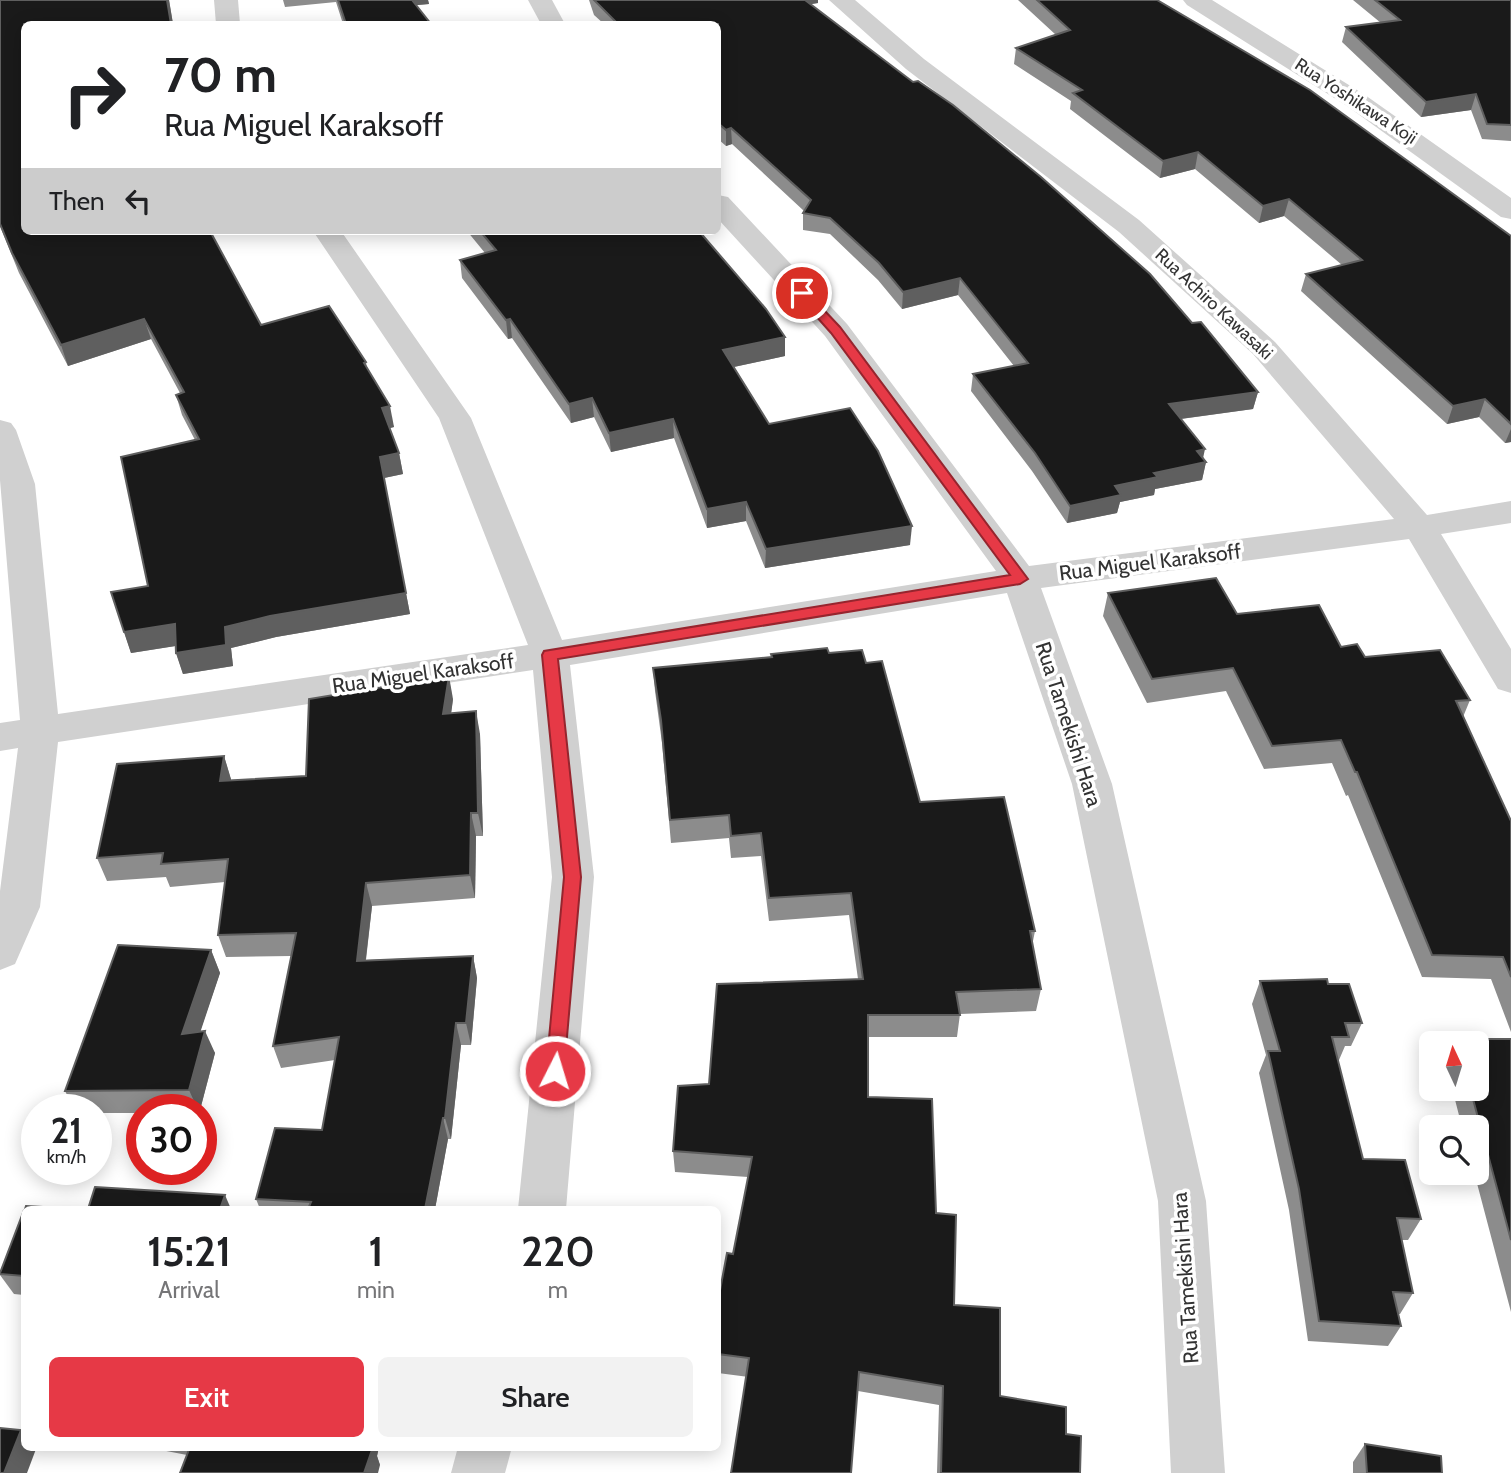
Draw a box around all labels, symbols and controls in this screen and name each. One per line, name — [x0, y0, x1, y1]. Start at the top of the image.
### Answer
text: 70 m — [164, 45, 277, 104]
icon: right — [49, 49, 140, 140]
street label: Rua Yoshikawa Koji — [1291, 53, 1421, 149]
text: Rua Miguel Karaksoff — [164, 105, 443, 144]
icon: left — [119, 182, 157, 220]
text: Then — [49, 185, 105, 217]
street label: Rua Achiro Kawasaki — [1151, 244, 1277, 364]
pin — [772, 263, 832, 323]
icon: arrive — [783, 274, 821, 312]
street label: Rua Miguel Karaksoff — [1057, 538, 1243, 586]
street label: Rua Tamekishi Hara — [1031, 638, 1107, 810]
street label: Rua Miguel Karaksoff — [330, 648, 516, 698]
north arrow — [1419, 1031, 1489, 1101]
map controls — [1419, 1031, 1489, 1185]
position arrow — [518, 1034, 592, 1108]
speed limit sign: 30 — [126, 1094, 217, 1185]
text: 21 — [51, 1109, 82, 1152]
button: search — [1419, 1115, 1489, 1185]
text: km/h — [47, 1146, 86, 1168]
street label: Rua Tamekishi Hara — [1167, 1191, 1203, 1365]
text: 15:21 — [147, 1225, 231, 1277]
text: 1 — [368, 1225, 383, 1277]
text: 220 — [521, 1225, 595, 1277]
text: Arrival — [158, 1276, 220, 1304]
text: min — [357, 1276, 395, 1304]
text: m — [548, 1276, 568, 1304]
button: Exit — [49, 1357, 364, 1437]
button: Share — [378, 1357, 693, 1437]

